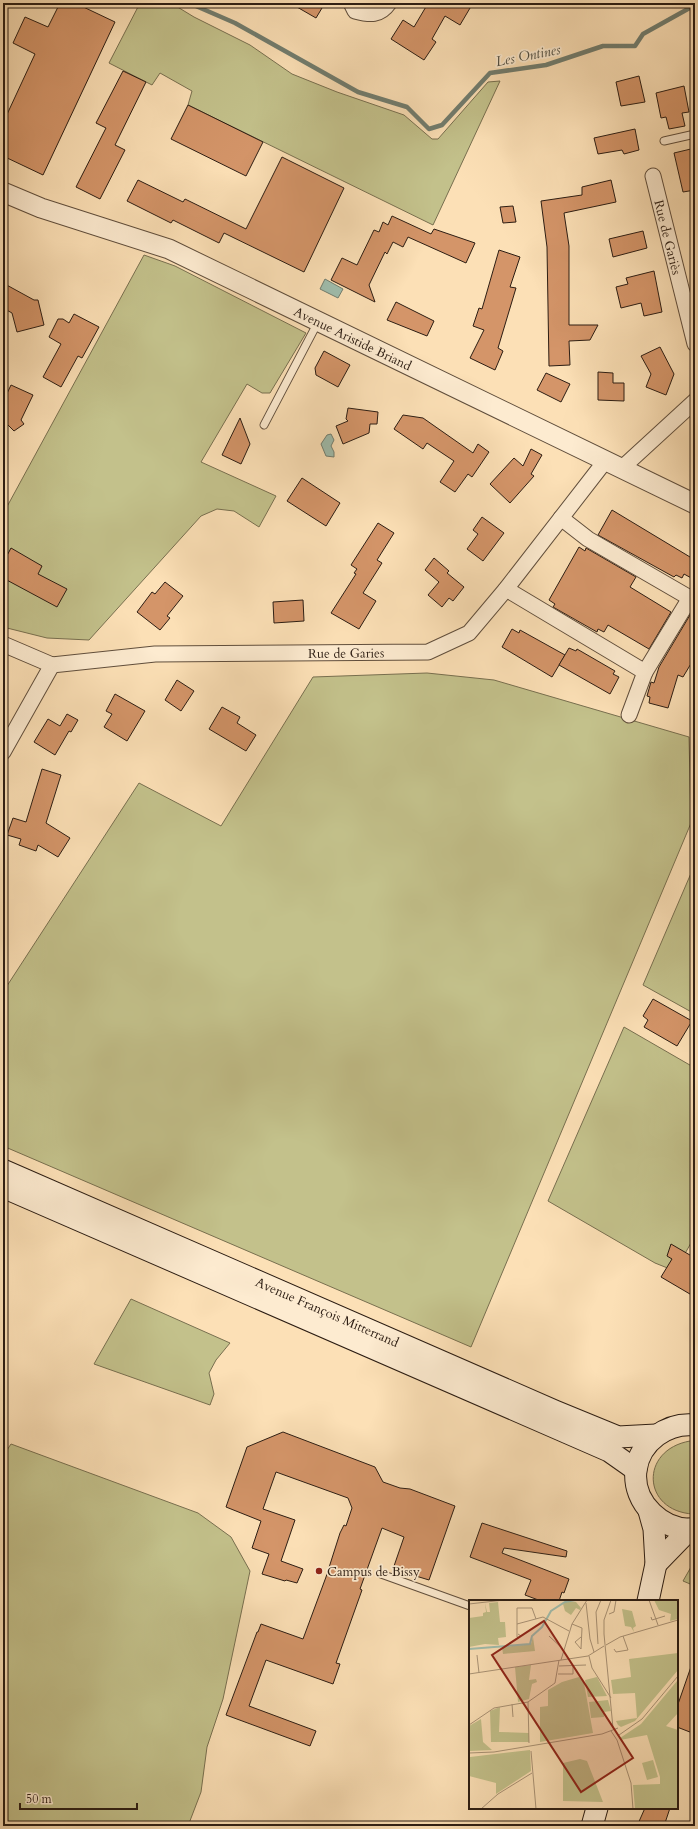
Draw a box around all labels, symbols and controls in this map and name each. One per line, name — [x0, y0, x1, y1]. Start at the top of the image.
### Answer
water label: Les Ontines — [494, 40, 562, 71]
street label: Rue de Gariès — [649, 198, 685, 277]
street label: Avenue Aristide Briand — [291, 303, 414, 375]
street label: Rue de Garies — [308, 644, 384, 663]
street label: Avenue François Mitterrand — [252, 1273, 402, 1352]
place label: Campus de Bissy — [327, 1563, 420, 1581]
marker: Campus de Bissy — [314, 1566, 324, 1576]
inset map — [469, 1600, 678, 1809]
scale bar — [20, 1785, 137, 1811]
text: 50 m — [26, 1791, 53, 1807]

